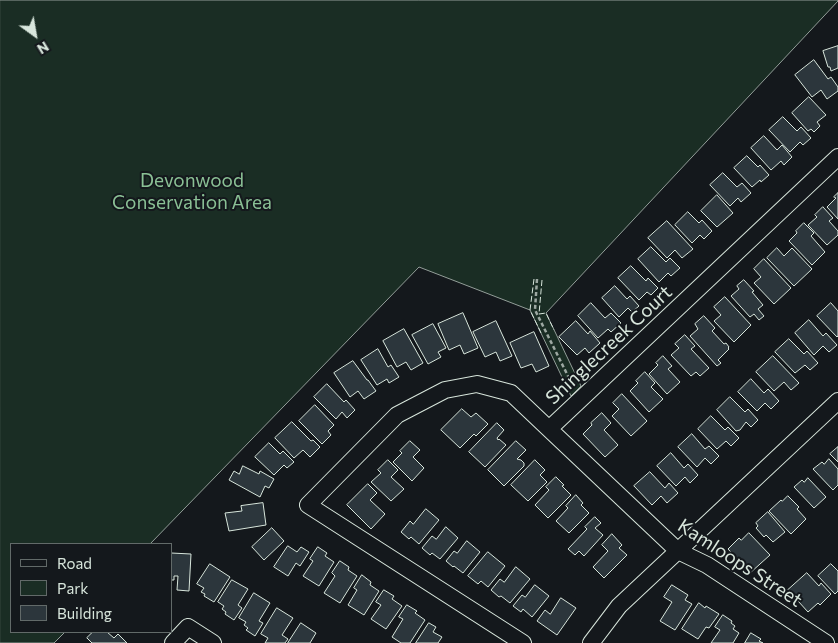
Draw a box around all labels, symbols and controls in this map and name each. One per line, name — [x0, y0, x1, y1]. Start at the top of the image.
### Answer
north arrow — [10, 10, 60, 60]
text: N — [34, 38, 52, 58]
park label: Devonwood Conservation Area — [112, 170, 272, 214]
street label: Shinglecreek Court — [541, 281, 677, 409]
street label: Kamloops Street — [673, 514, 807, 612]
legend — [10, 543, 172, 633]
text: Road — [57, 554, 92, 572]
text: Park — [57, 579, 88, 597]
text: Building — [57, 604, 112, 622]

